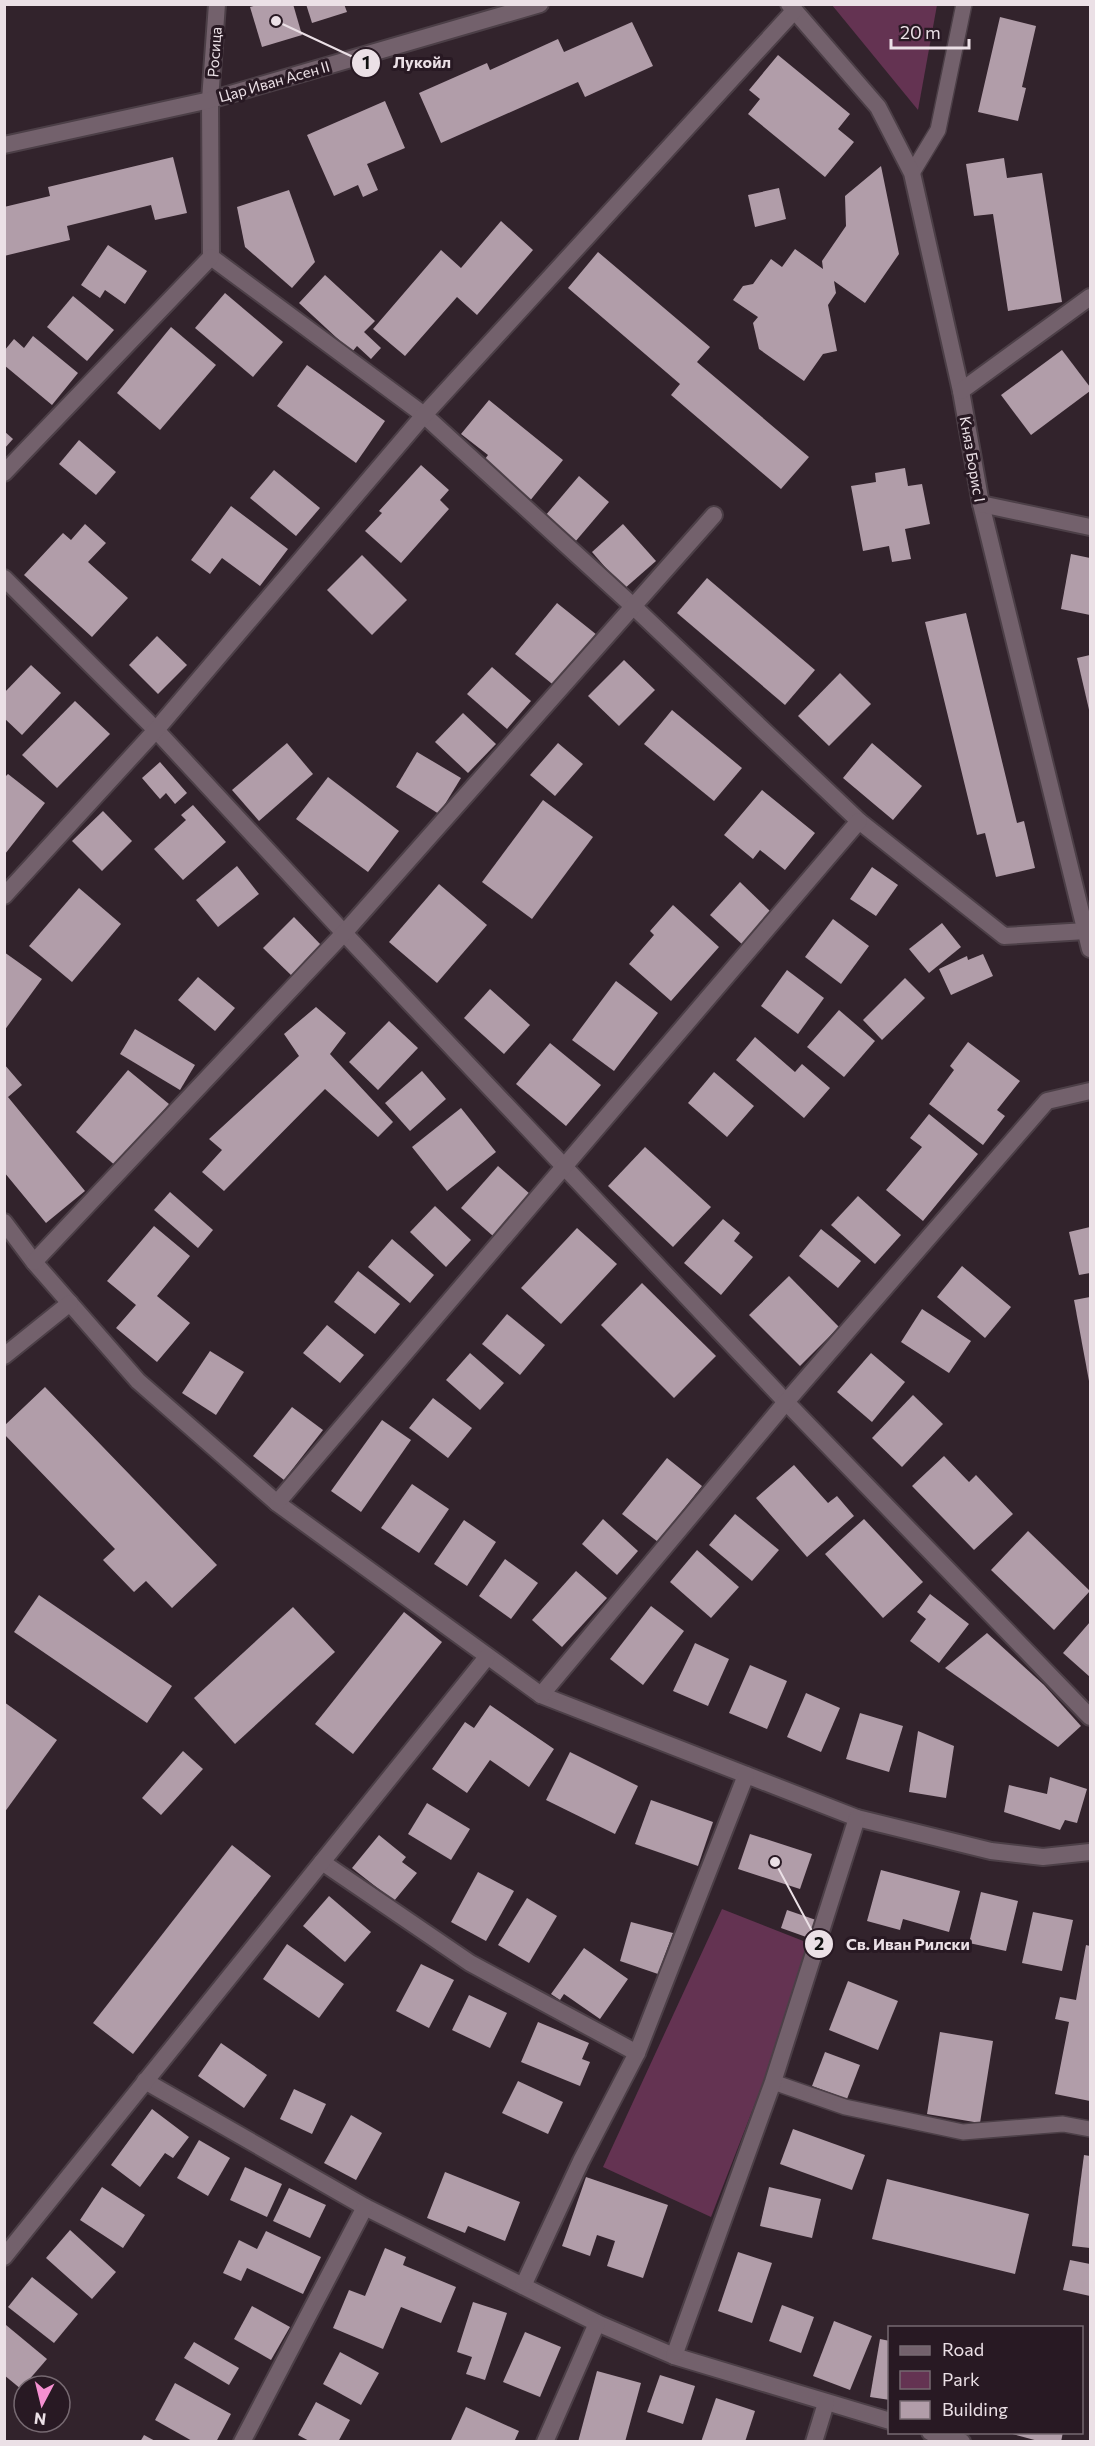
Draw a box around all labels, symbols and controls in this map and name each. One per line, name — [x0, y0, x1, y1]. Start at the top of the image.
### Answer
scale bar — [891, 12, 969, 50]
text: 20 m — [900, 21, 941, 43]
street label: Росица — [203, 26, 225, 78]
callout: Лукойл — [351, 46, 463, 80]
text: 1 — [362, 51, 370, 73]
text: Лукойл — [393, 52, 451, 71]
street label: Цар Иван Асен II — [216, 57, 332, 105]
street label: Княз Борис I — [957, 415, 989, 503]
callout: Св. Иван Рилски — [804, 1927, 982, 1961]
text: 2 — [814, 1932, 824, 1954]
text: Св. Иван Рилски — [846, 1934, 970, 1953]
legend — [888, 2326, 1083, 2434]
text: Road — [942, 2338, 984, 2360]
text: Park — [942, 2368, 980, 2390]
north arrow — [12, 2374, 72, 2434]
text: Building — [942, 2398, 1008, 2420]
text: N — [33, 2409, 47, 2430]

